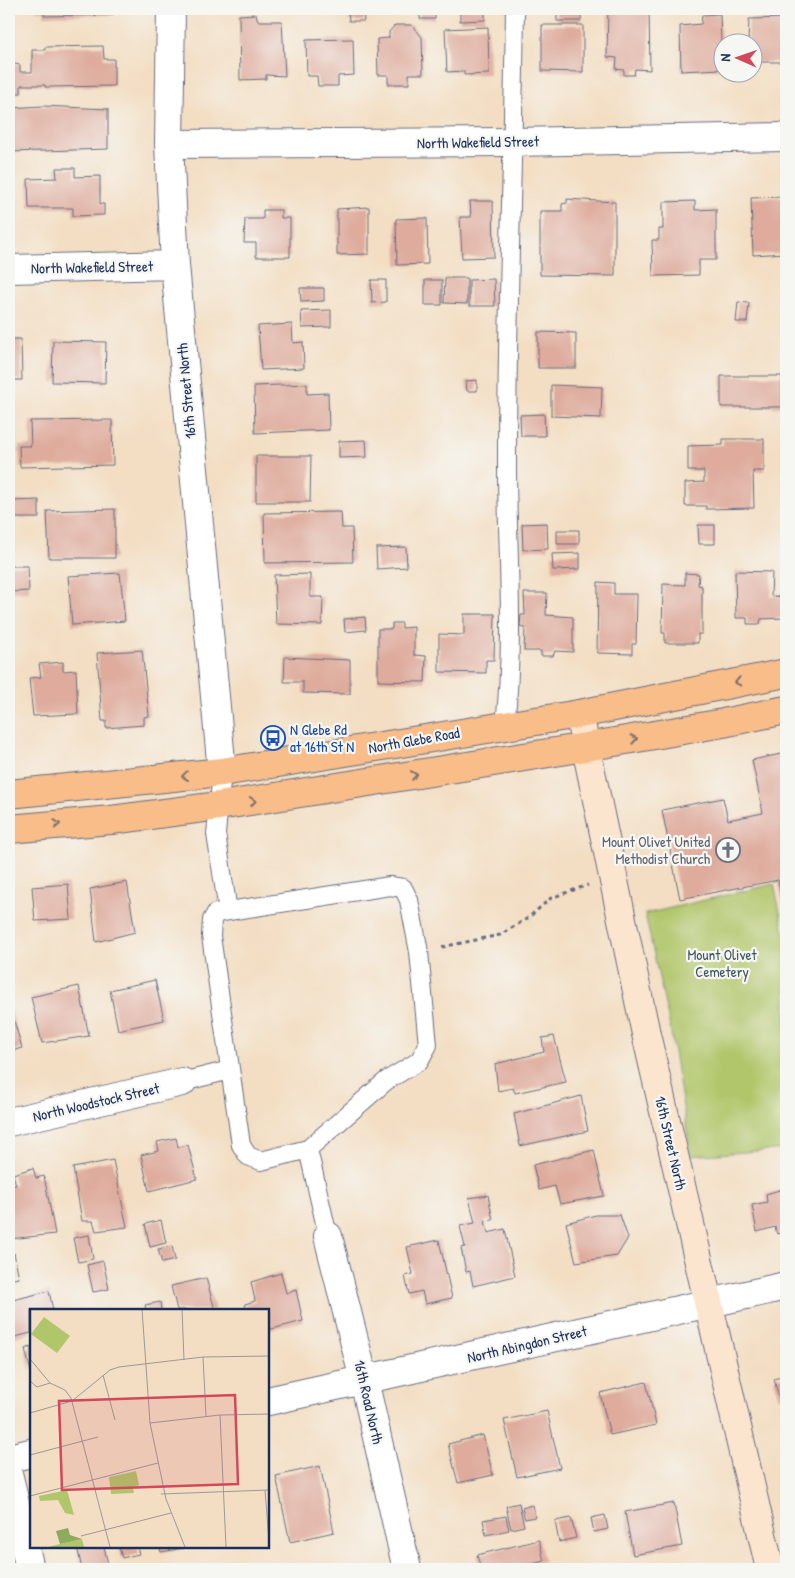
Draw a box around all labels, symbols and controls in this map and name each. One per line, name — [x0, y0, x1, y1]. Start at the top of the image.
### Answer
north arrow — [712, 32, 762, 82]
text: N — [715, 53, 734, 62]
street label: North Wakefield Street — [417, 130, 540, 154]
street label: North Wakefield Street — [31, 255, 154, 279]
street label: 16th Street North — [171, 342, 201, 440]
one-way arrow — [734, 677, 743, 687]
place label: N Glebe Rd at 16th St N — [290, 719, 354, 757]
street label: North Glebe Road — [367, 722, 461, 758]
bus stop icon: N Glebe Rd at 16th St N — [260, 725, 286, 751]
one-way arrow — [629, 734, 638, 744]
one-way arrow — [181, 770, 189, 781]
one-way arrow — [409, 771, 418, 781]
one-way arrow — [249, 796, 258, 806]
one-way arrow — [54, 819, 62, 830]
place label: Mount Olivet United Methodist Church — [602, 831, 710, 869]
church icon: Mount Olivet United Methodist Church — [715, 837, 741, 863]
park label: Mount Olivet Cemetery — [687, 944, 757, 982]
street label: North Woodstock Street — [31, 1077, 162, 1127]
street label: 16th Street North — [650, 1094, 692, 1192]
inset map — [30, 1309, 269, 1548]
street label: North Abingdon Street — [465, 1320, 590, 1368]
street label: 16th Road North — [349, 1358, 389, 1446]

